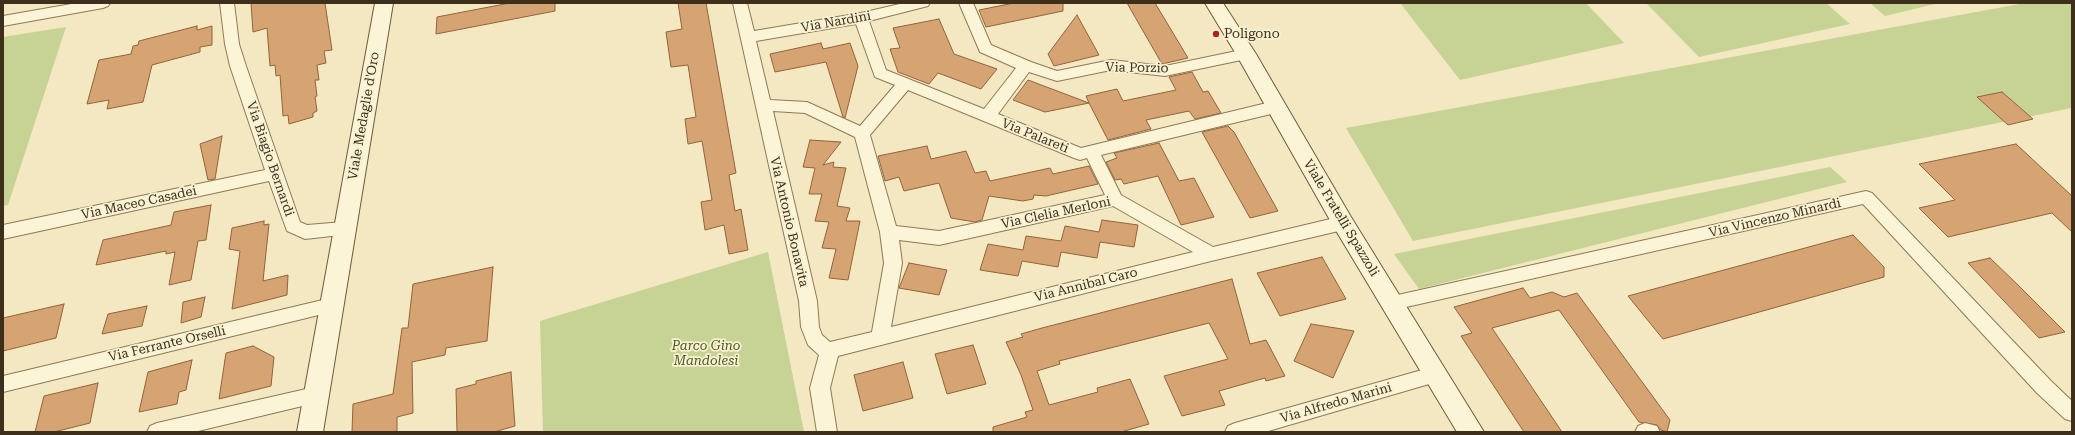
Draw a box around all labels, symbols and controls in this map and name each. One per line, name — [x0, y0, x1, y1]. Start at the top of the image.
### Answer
street label: Via Nardini — [800, 8, 872, 36]
place label: Poligono — [1224, 26, 1280, 42]
marker: Poligono — [1211, 29, 1221, 39]
street label: Viale Medaglie d'Oro — [345, 51, 383, 181]
street label: Via Porzio — [1105, 60, 1169, 76]
street label: Via Biagio Bernardi — [243, 99, 297, 219]
street label: Via Palareti — [999, 115, 1071, 157]
street label: Via Antonio Bonavita — [766, 155, 812, 289]
street label: Viale Fratelli Spazzoli — [1300, 157, 1382, 279]
street label: Via Maceo Casadei — [80, 183, 198, 223]
street label: Via Clelia Merloni — [1000, 194, 1112, 232]
street label: Via Vincenzo Minardi — [1707, 195, 1843, 241]
street label: Via Annibal Caro — [1033, 265, 1139, 305]
street label: Via Ferrante Orselli — [107, 323, 227, 365]
park label: Parco Gino Mandolesi — [672, 338, 740, 369]
street label: Via Alfredo Marini — [1278, 380, 1394, 426]

